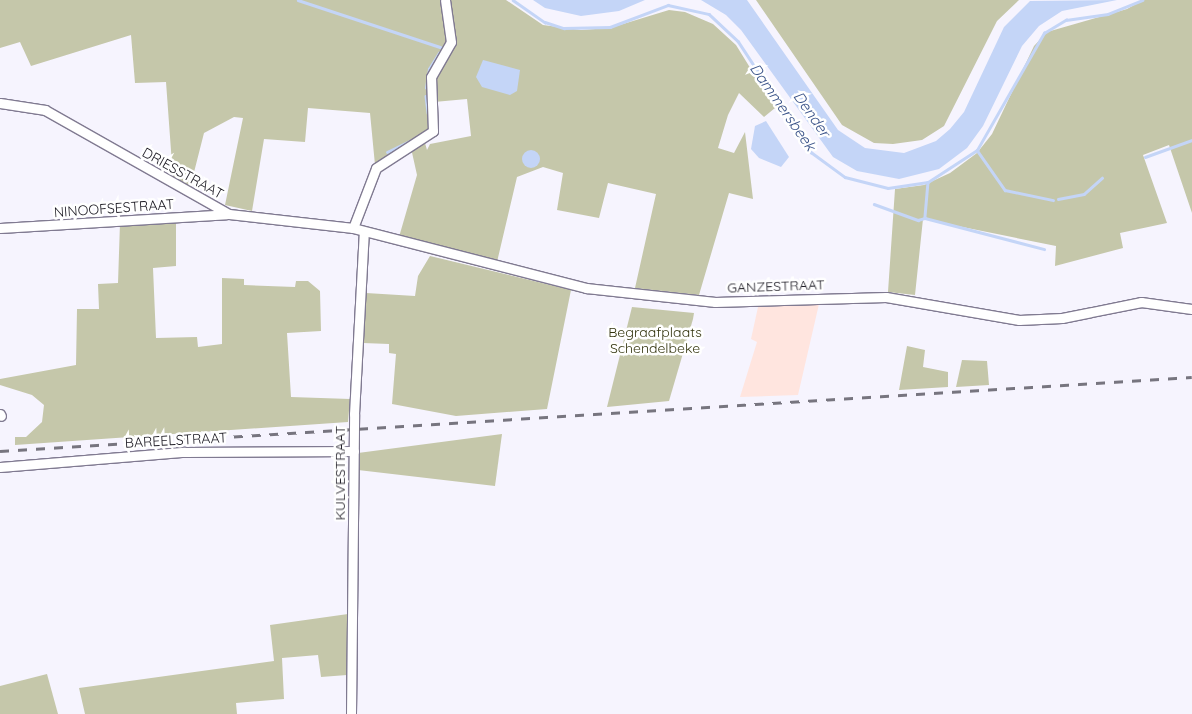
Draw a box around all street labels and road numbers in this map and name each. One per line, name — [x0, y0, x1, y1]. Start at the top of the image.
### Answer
street label: DRIESSTRAAT — [139, 144, 227, 202]
street label: NINOOFSESTRAAT — [53, 195, 175, 221]
street label: GANZESTRAAT — [727, 276, 825, 296]
street label: KULVESTRAAT — [332, 426, 348, 520]
street label: BAREELSTRAAT — [124, 429, 228, 451]

